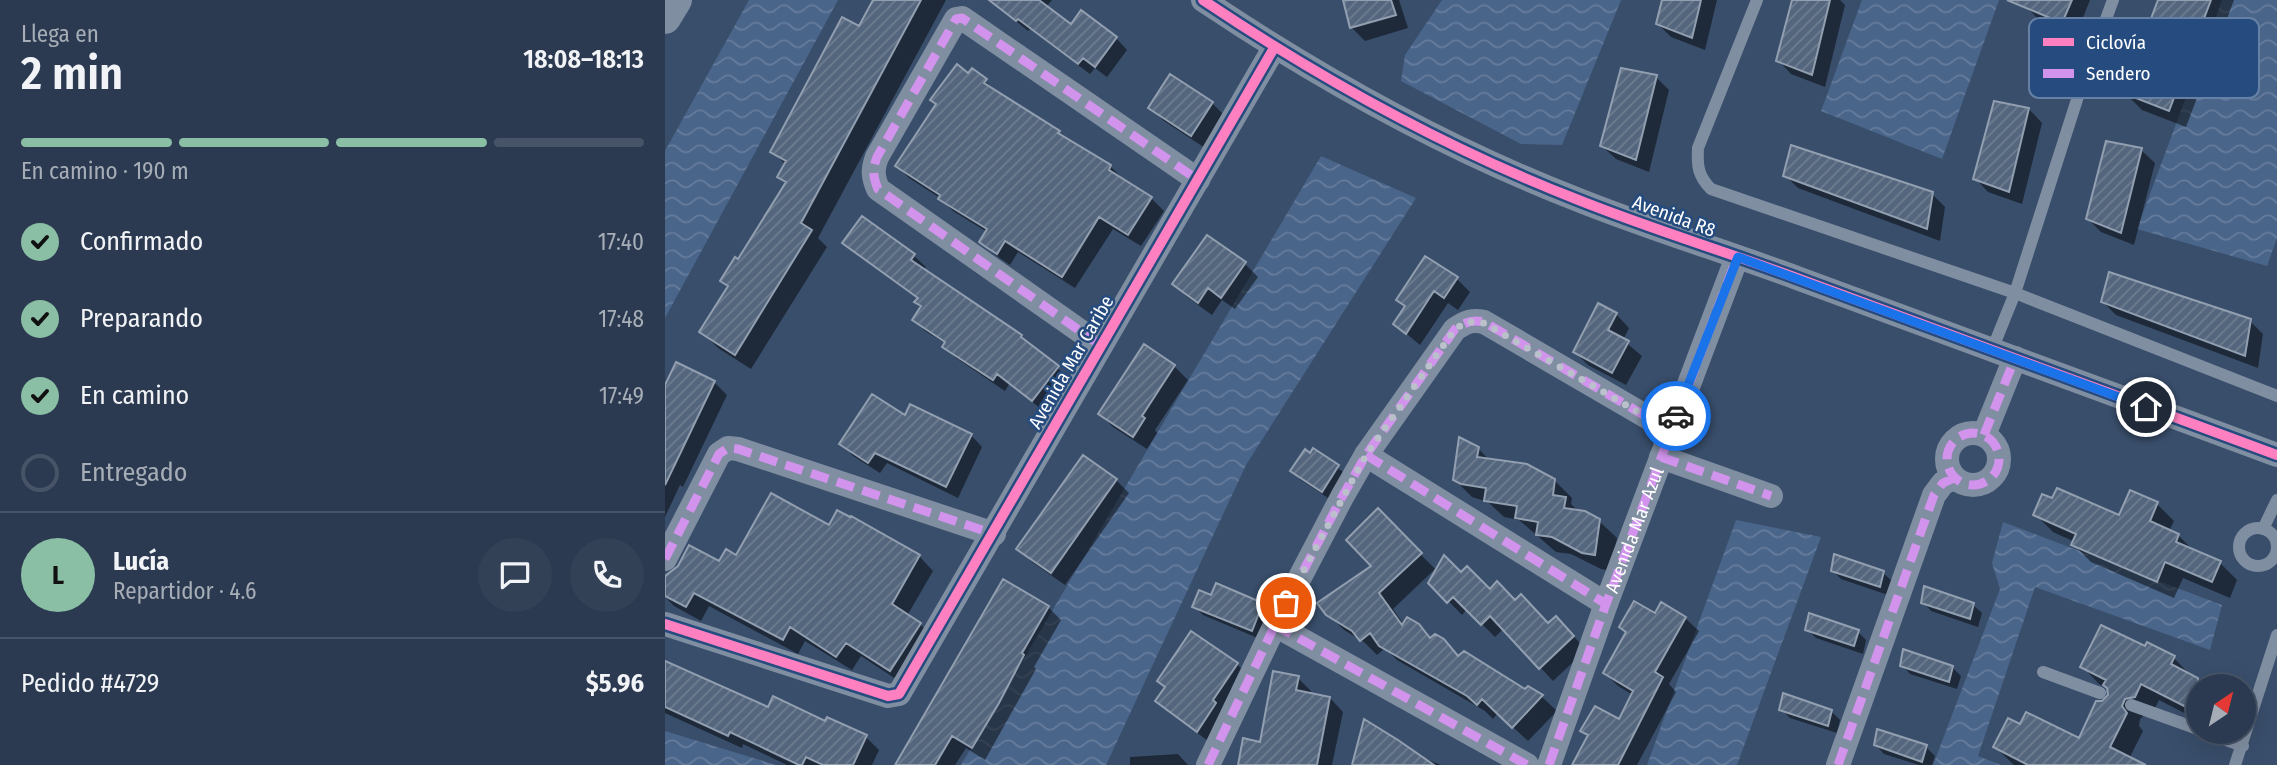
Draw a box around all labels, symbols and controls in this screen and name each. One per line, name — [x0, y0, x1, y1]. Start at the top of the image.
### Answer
legend — [2029, 18, 2259, 98]
text: Llega en — [21, 20, 99, 48]
text: Ciclovía — [2086, 31, 2146, 54]
text: 18:08–18:13 — [523, 44, 644, 75]
text: 2 min — [21, 46, 123, 101]
text: Sendero — [2086, 62, 2151, 85]
text: En camino · 190 m — [21, 157, 189, 185]
street label: Avenida R8 — [1629, 190, 1719, 242]
icon: check — [21, 223, 59, 261]
text: Confirmado — [80, 226, 203, 257]
text: 17:40 — [598, 228, 644, 256]
street label: Avenida Mar Caribe — [1024, 291, 1118, 433]
icon: check — [21, 300, 59, 338]
text: Preparando — [80, 303, 203, 334]
text: 17:48 — [598, 305, 644, 333]
icon: check — [21, 377, 59, 415]
pin — [2116, 377, 2176, 437]
text: En camino — [80, 380, 189, 411]
courier — [1641, 381, 1711, 451]
text: 17:49 — [599, 382, 644, 410]
icon: home — [2127, 388, 2165, 426]
icon: car — [1657, 397, 1695, 435]
text: Entregado — [80, 457, 187, 488]
street label: Avenida Mar Azul — [1600, 464, 1668, 596]
button: chat — [478, 538, 552, 612]
button: phone — [570, 538, 644, 612]
text: Lucía — [113, 546, 169, 577]
text: L — [52, 560, 64, 591]
pin — [1256, 573, 1316, 633]
text: Repartidor · 4.6 — [113, 577, 257, 605]
icon: bag — [1267, 584, 1305, 622]
text: Pedido #4729 — [21, 668, 159, 699]
text: $5.96 — [586, 668, 644, 699]
north arrow — [2186, 674, 2256, 744]
map controls — [2186, 674, 2256, 744]

